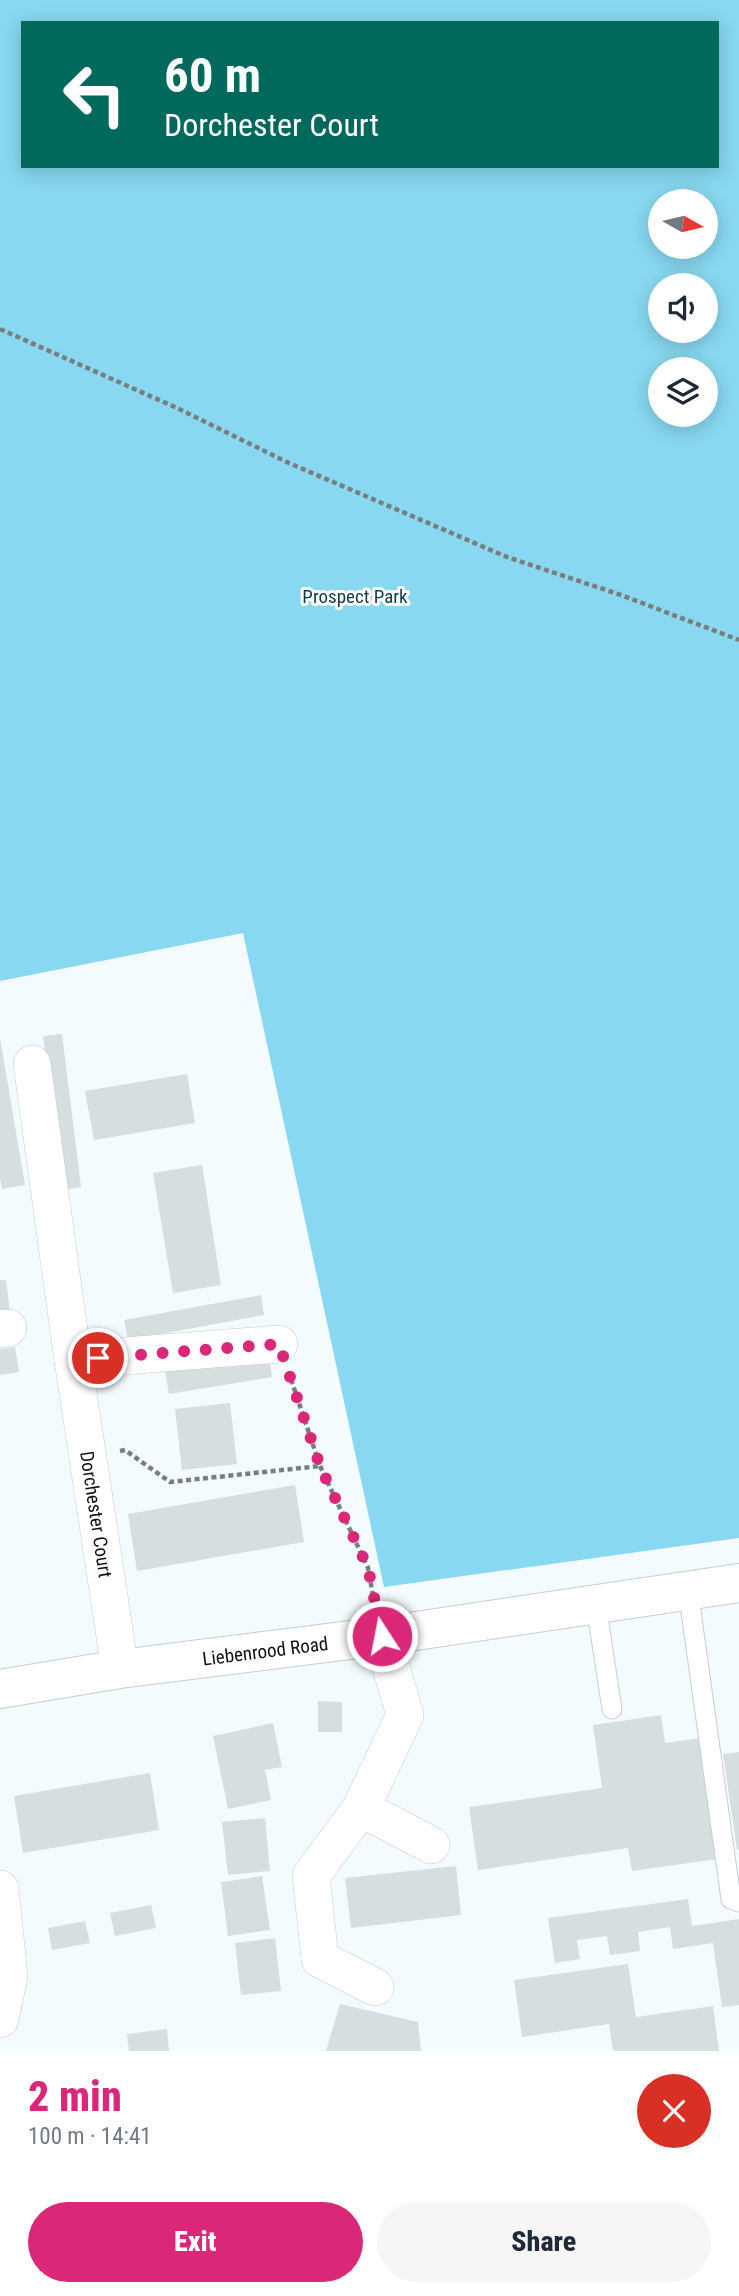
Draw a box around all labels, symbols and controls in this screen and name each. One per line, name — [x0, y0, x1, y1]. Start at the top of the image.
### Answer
text: 60 m — [164, 47, 261, 104]
icon: left — [49, 49, 140, 140]
text: Dorchester Court — [164, 106, 379, 144]
north arrow — [648, 189, 718, 259]
map controls — [648, 189, 718, 427]
button: sound — [648, 273, 718, 343]
button: layers — [648, 357, 718, 427]
park label: Prospect Park — [302, 585, 408, 608]
pin — [68, 1328, 128, 1388]
icon: arrive — [79, 1339, 117, 1377]
street label: Dorchester Court — [76, 1450, 117, 1579]
position arrow — [345, 1599, 419, 1673]
street label: Liebenrood Road — [201, 1631, 329, 1670]
text: 2 min — [28, 2072, 122, 2121]
button: close — [637, 2074, 711, 2148]
text: 100 m · 14:41 — [28, 2123, 152, 2150]
button: Exit — [28, 2202, 363, 2282]
button: Share — [377, 2202, 711, 2282]

